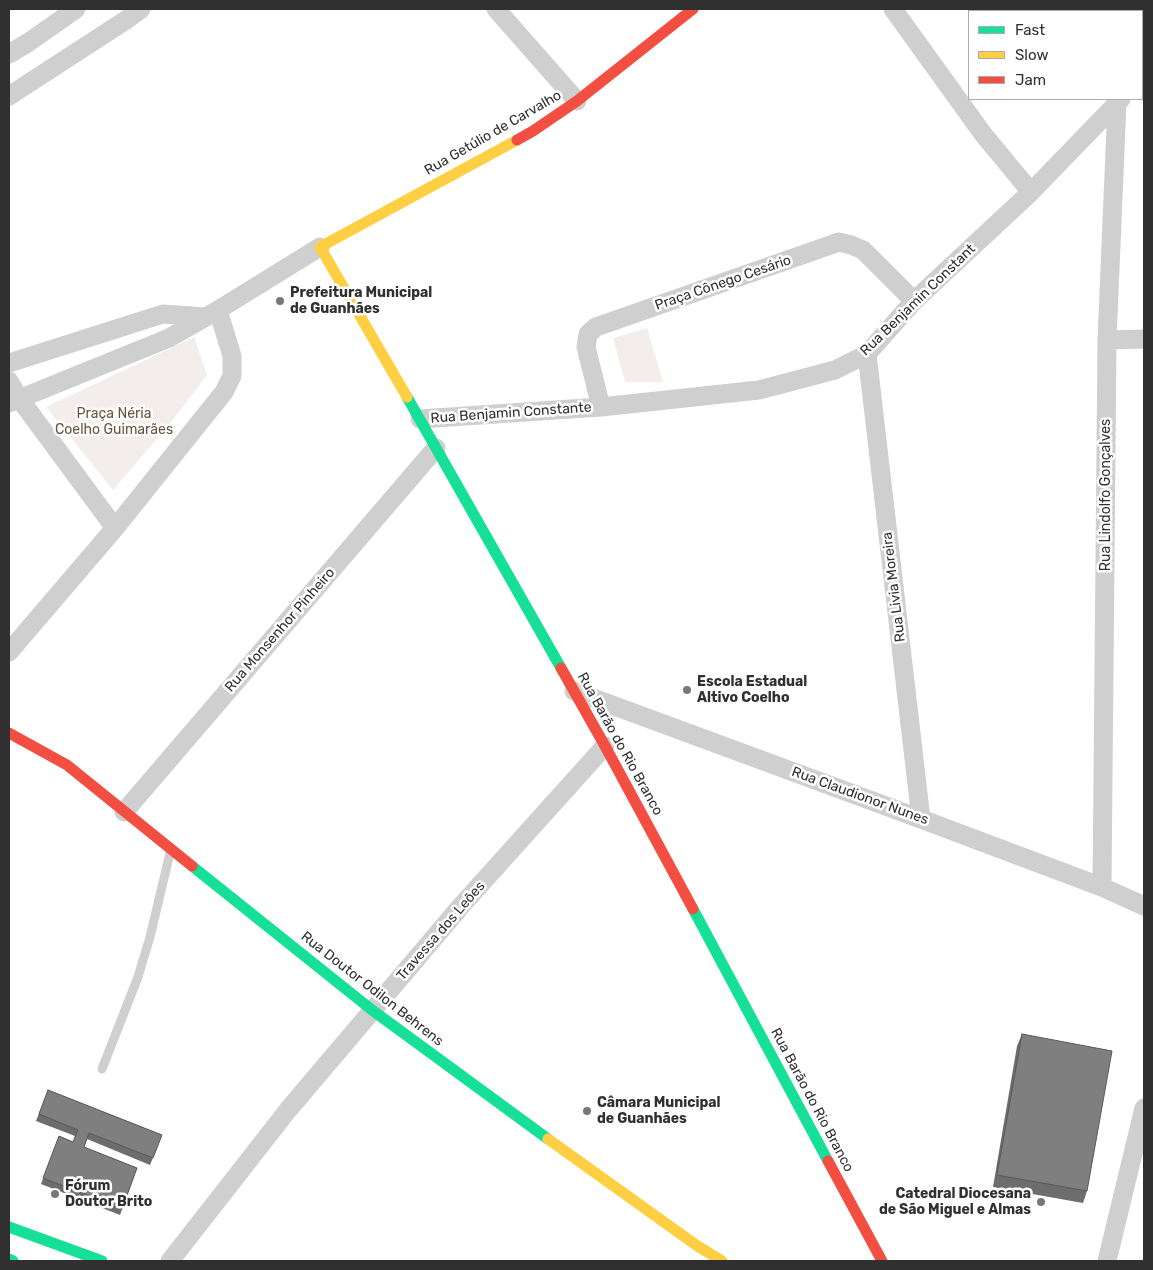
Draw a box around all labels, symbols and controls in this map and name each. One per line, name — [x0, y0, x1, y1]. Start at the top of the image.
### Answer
legend — [968, 10, 1143, 100]
text: Fast — [1015, 21, 1045, 39]
text: Slow — [1015, 46, 1048, 64]
text: Jam — [1015, 71, 1046, 89]
street label: Rua Getúlio de Carvalho — [422, 87, 564, 179]
street label: Rua Benjamin Constant — [857, 241, 979, 359]
street label: Praça Cônego Cesário — [653, 252, 793, 314]
place label: Prefeitura Municipal de Guanhães — [290, 285, 432, 318]
marker: Prefeitura Municipal de Guanhães — [274, 295, 286, 307]
street label: Rua Benjamin Constante — [430, 399, 592, 427]
park label: Praça Néria Coelho Guimarães — [55, 406, 173, 438]
street label: Rua Lindolfo Gonçalves — [1098, 419, 1114, 571]
street label: Rua Livia Moreira — [879, 531, 909, 643]
street label: Rua Monsenhor Pinheiro — [222, 564, 338, 696]
street label: Rua Barão do Rio Branco — [574, 670, 666, 818]
place label: Escola Estadual Altivo Coelho — [697, 674, 807, 706]
marker: Escola Estadual Altivo Coelho — [681, 684, 693, 696]
street label: Rua Claudionor Nunes — [789, 763, 931, 829]
street label: Travessa dos Leões — [393, 878, 489, 984]
street label: Rua Doutor Odilon Behrens — [297, 928, 447, 1050]
street label: Rua Barão do Rio Branco — [767, 1025, 857, 1175]
place label: Câmara Municipal de Guanhães — [597, 1095, 721, 1128]
marker: Câmara Municipal de Guanhães — [581, 1105, 593, 1117]
place label: Fórum Doutor Brito — [65, 1178, 152, 1210]
place label: Catedral Diocesana de São Miguel e Almas — [879, 1186, 1031, 1218]
marker: Fórum Doutor Brito — [49, 1188, 61, 1200]
marker: Catedral Diocesana de São Miguel e Almas — [1035, 1196, 1047, 1208]

